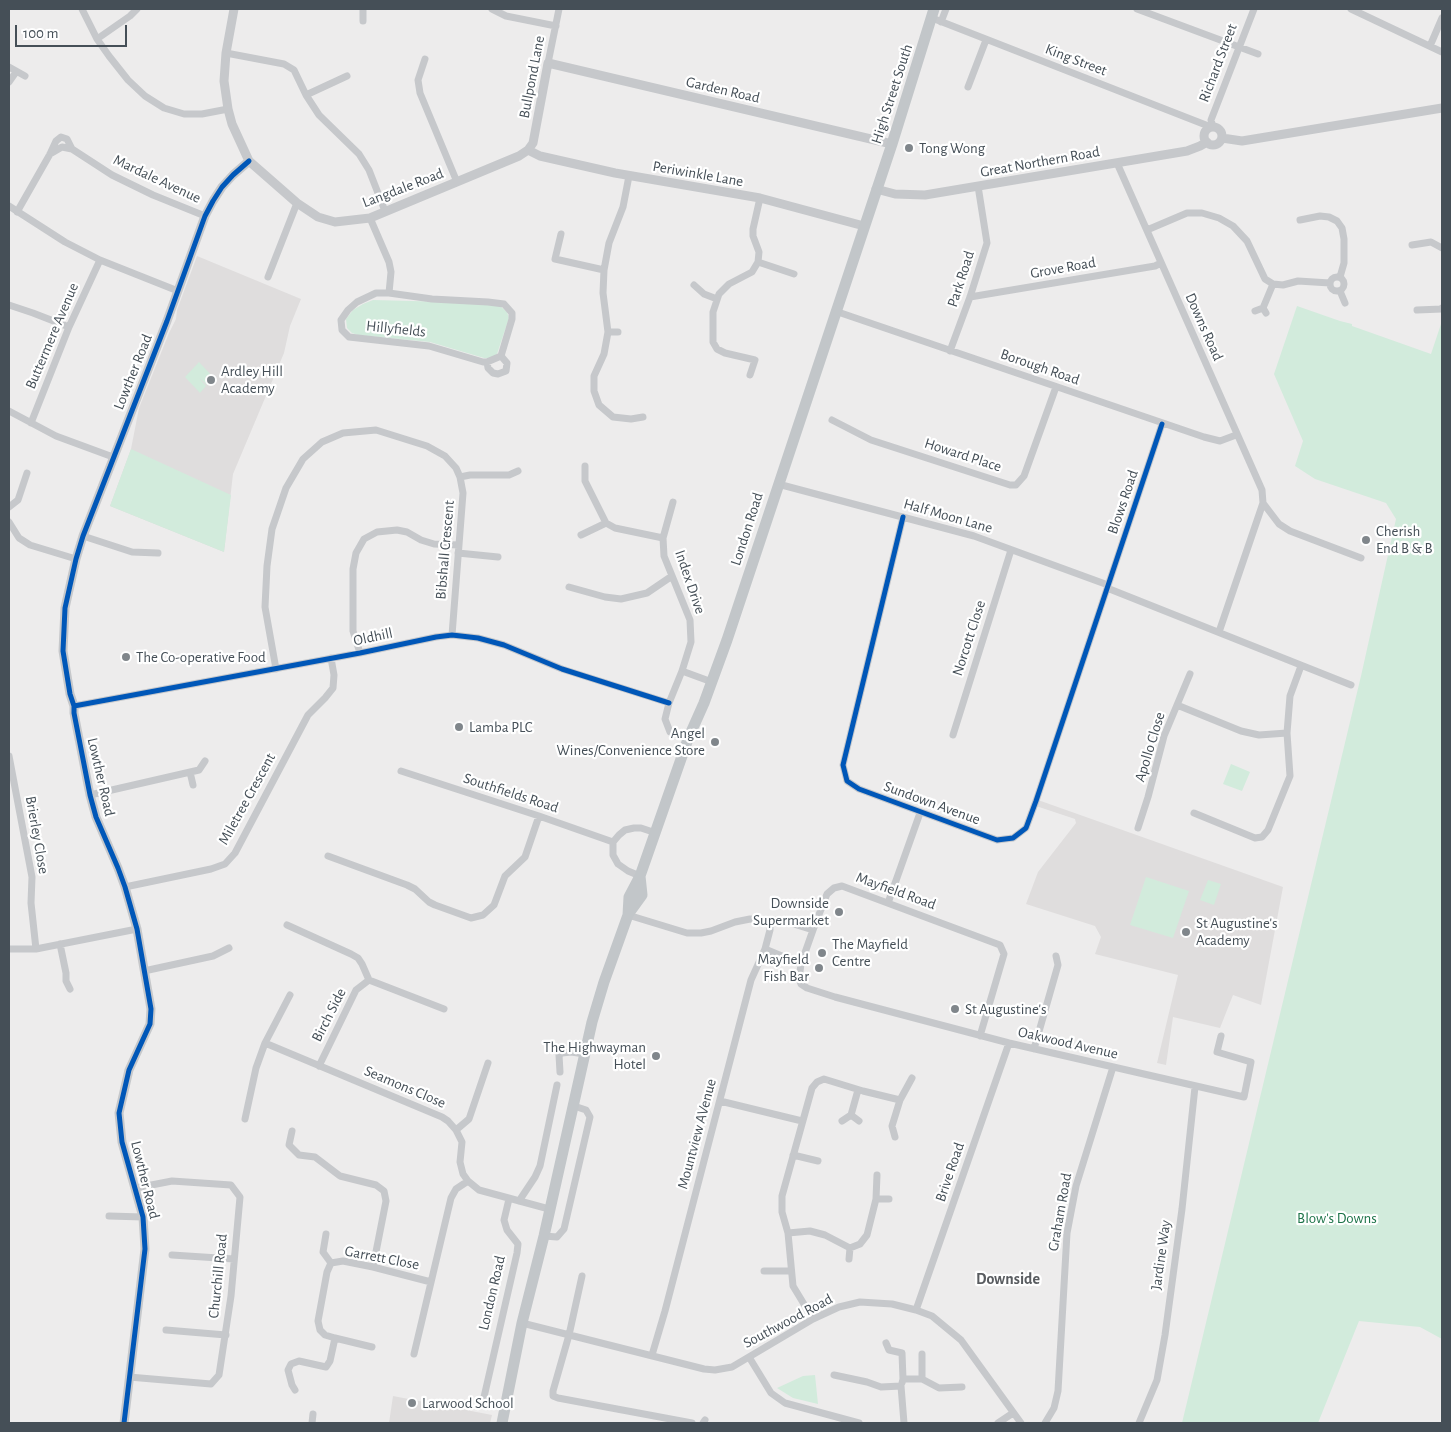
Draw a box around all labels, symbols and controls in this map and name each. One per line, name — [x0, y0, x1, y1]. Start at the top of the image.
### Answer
scale bar — [18, 15, 130, 47]
street label: Richard Street — [1195, 21, 1241, 105]
text: 100 m — [23, 26, 58, 41]
street label: Bullpond Lane — [515, 34, 549, 120]
street label: King Street — [1043, 40, 1109, 80]
street label: High Street South — [867, 42, 917, 146]
street label: Garden Road — [684, 73, 762, 107]
place label: Tong Wong — [919, 139, 985, 157]
marker: Tong Wong — [903, 142, 915, 154]
street label: Great Northern Road — [979, 143, 1101, 181]
street label: Mardale Avenue — [110, 151, 204, 207]
street label: Periwinkle Lane — [651, 157, 745, 191]
street label: Langdale Road — [360, 164, 446, 212]
street label: Park Road — [943, 249, 979, 309]
street label: Grove Road — [1029, 253, 1097, 283]
street label: Buttermere Avenue — [22, 280, 82, 392]
street label: Downs Road — [1181, 290, 1227, 364]
street label: Hillyfields — [365, 317, 427, 341]
street label: Lowther Road — [110, 332, 156, 412]
street label: Borough Road — [998, 345, 1082, 389]
place label: Ardley Hill Academy — [221, 362, 283, 397]
marker: Ardley Hill Academy — [205, 374, 217, 386]
street label: Howard Place — [922, 434, 1004, 476]
street label: Blows Road — [1104, 467, 1142, 537]
street label: London Road — [727, 490, 767, 568]
street label: Half Moon Lane — [901, 495, 995, 537]
street label: Bibshall Crescent — [432, 500, 458, 600]
place label: Cherish End B & B — [1376, 522, 1433, 557]
marker: Cherish End B & B — [1360, 534, 1372, 546]
street label: Index Drive — [671, 548, 709, 616]
street label: Norcott Close — [948, 598, 990, 678]
street label: Oldhill — [352, 624, 394, 650]
place label: The Co-operative Food — [136, 648, 266, 666]
marker: The Co-operative Food — [120, 651, 132, 663]
street label: Apollo Close — [1131, 710, 1169, 784]
place label: Lamba PLC — [469, 718, 532, 736]
marker: Lamba PLC — [453, 721, 465, 733]
place label: Angel Wines/Convenience Store — [556, 724, 705, 759]
street label: Lowther Road — [83, 736, 119, 818]
marker: Angel Wines/Convenience Store — [709, 736, 721, 748]
street label: Miletree Crescent — [214, 750, 280, 848]
street label: Southfields Road — [461, 769, 561, 817]
street label: Sundown Avenue — [881, 777, 983, 829]
street label: Brierley Close — [21, 795, 53, 875]
street label: Mayfield Road — [854, 868, 938, 914]
place label: Downside Supermarket — [753, 894, 829, 929]
marker: Downside Supermarket — [833, 906, 845, 918]
place label: St Augustine's Academy — [1196, 914, 1278, 949]
marker: St Augustine's Academy — [1180, 926, 1192, 938]
place label: The Mayfield Centre — [832, 935, 908, 970]
marker: The Mayfield Centre — [816, 947, 828, 959]
place label: Mayfield Fish Bar — [757, 950, 809, 985]
marker: Mayfield Fish Bar — [813, 962, 825, 974]
street label: Birch Side — [308, 985, 350, 1045]
place label: St Augustine's — [965, 1000, 1047, 1018]
marker: St Augustine's — [949, 1003, 961, 1015]
street label: Oakwood Avenue — [1016, 1023, 1120, 1063]
place label: The Highwayman Hotel — [543, 1038, 646, 1073]
marker: The Highwayman Hotel — [650, 1050, 662, 1062]
street label: Seamons Close — [362, 1062, 448, 1112]
street label: Mountview AVenue — [674, 1077, 720, 1191]
street label: Lowther Road — [127, 1139, 163, 1221]
street label: Brive Road — [931, 1140, 969, 1204]
street label: Graham Road — [1044, 1171, 1076, 1253]
park label: Blow's Downs — [1297, 1209, 1377, 1227]
street label: Jardine Way — [1147, 1219, 1175, 1291]
street label: Churchill Road — [205, 1233, 231, 1319]
street label: Garrett Close — [343, 1242, 421, 1274]
street label: London Road — [475, 1254, 509, 1332]
district label: Downside — [976, 1269, 1040, 1289]
street label: Southwood Road — [740, 1290, 836, 1352]
place label: Larwood School — [422, 1394, 514, 1412]
marker: Larwood School — [406, 1397, 418, 1409]

